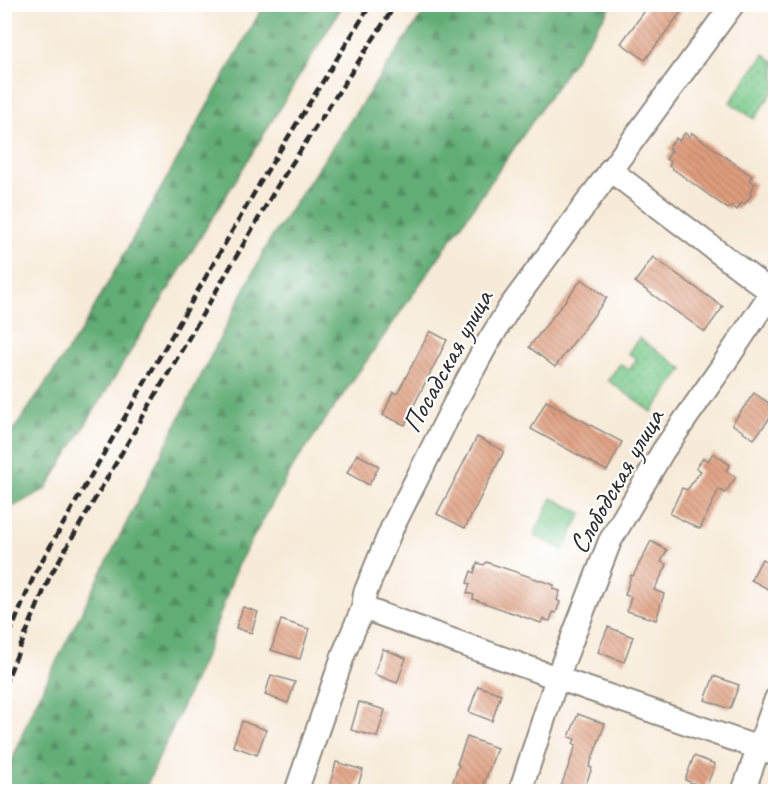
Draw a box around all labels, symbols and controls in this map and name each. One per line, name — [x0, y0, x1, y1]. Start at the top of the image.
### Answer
street label: Посадская улица — [394, 282, 501, 438]
street label: Слободская улица — [561, 401, 672, 559]

